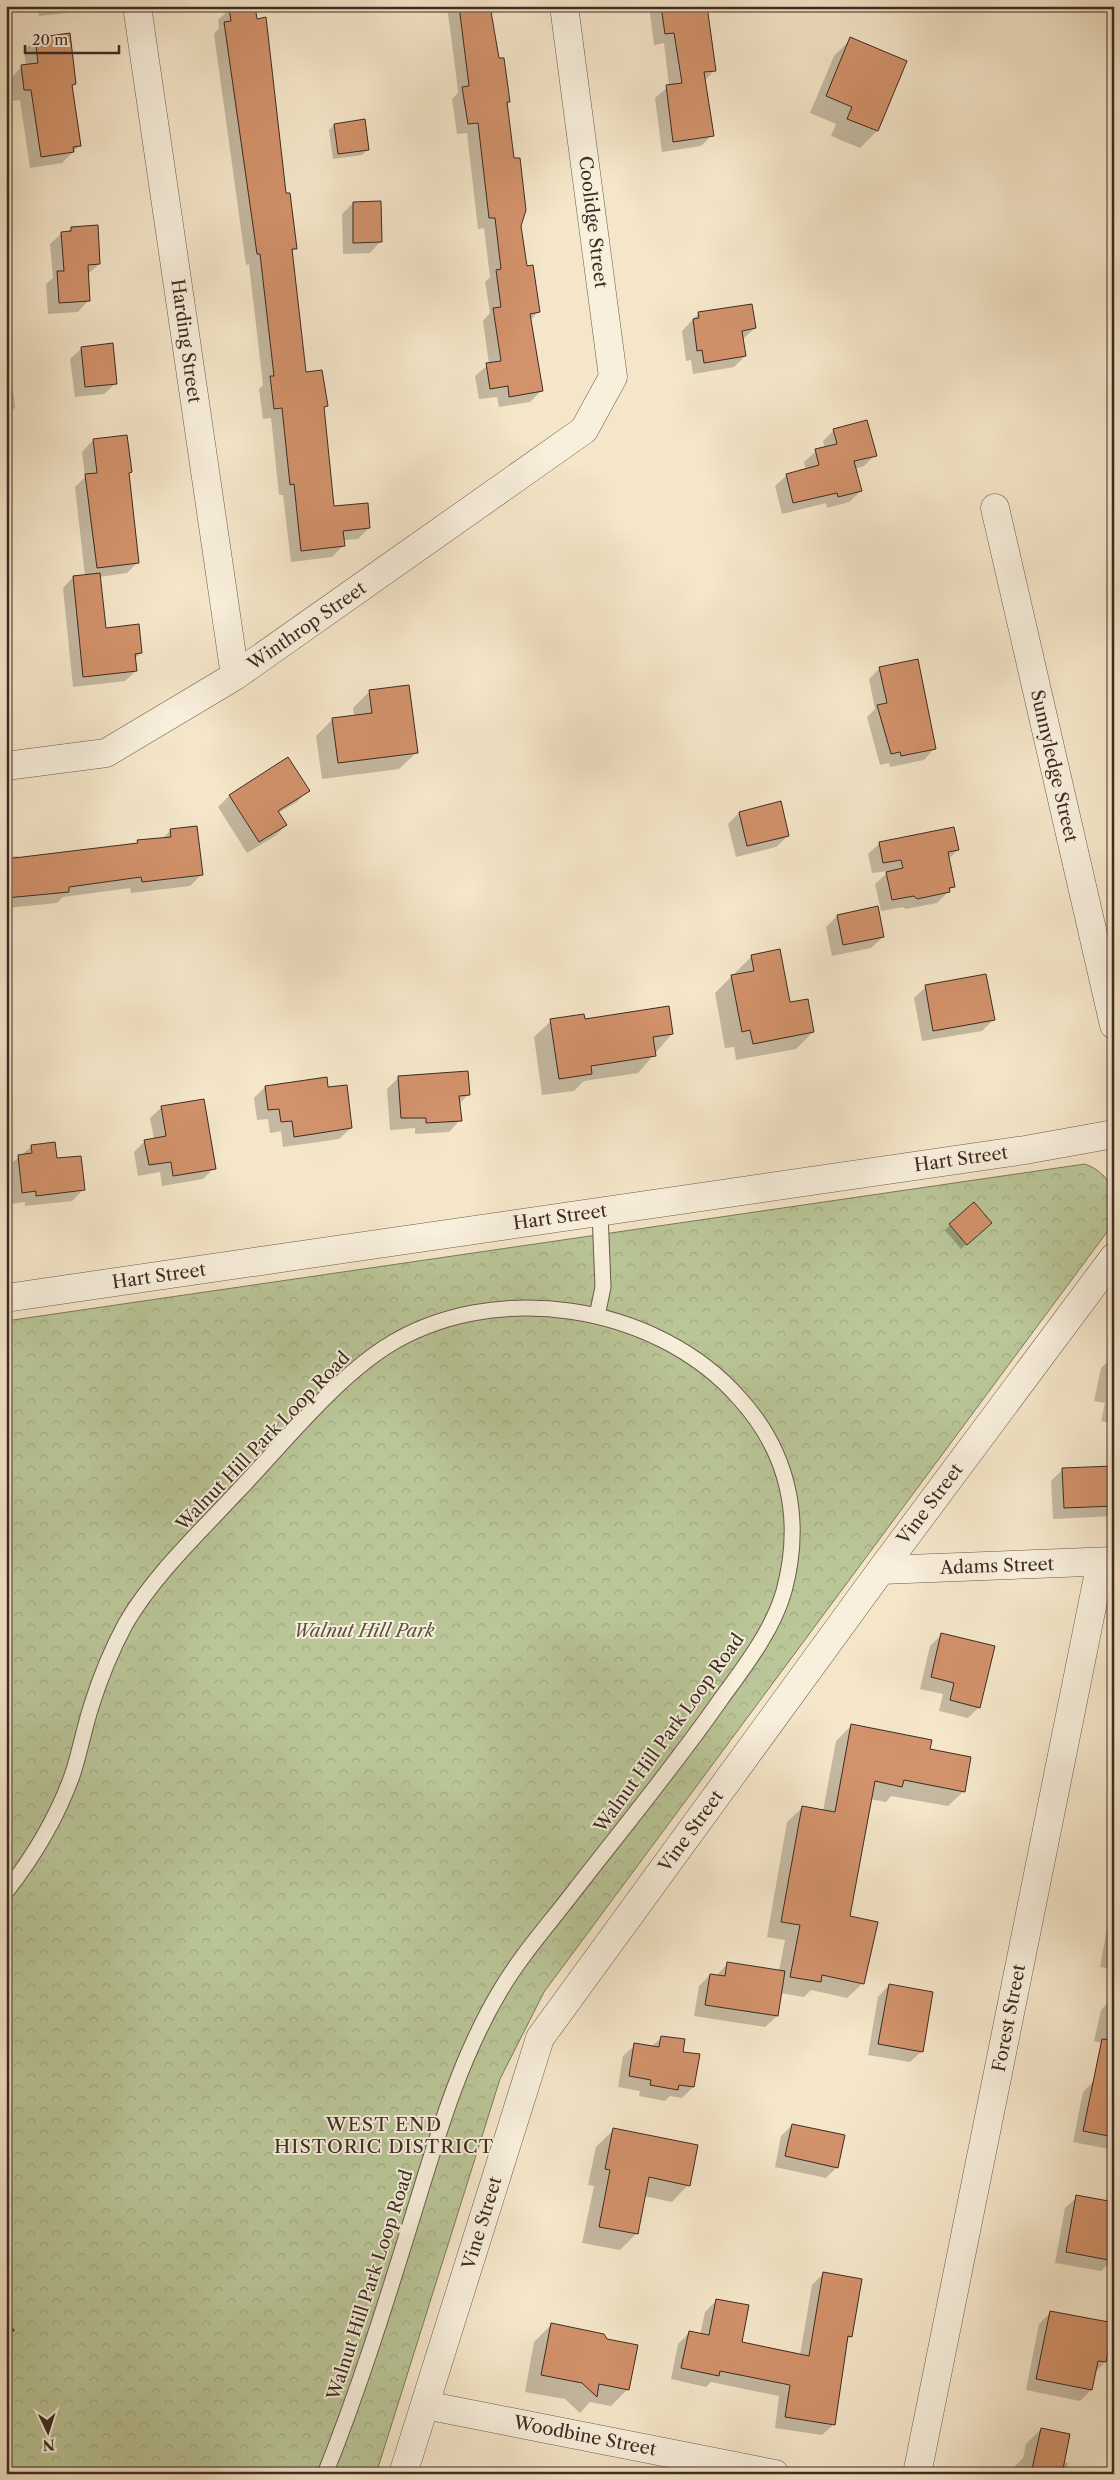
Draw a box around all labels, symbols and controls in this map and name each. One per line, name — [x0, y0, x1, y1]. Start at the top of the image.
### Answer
scale bar — [25, 22, 119, 54]
text: 20 m — [32, 30, 68, 49]
street label: Coolidge Street — [574, 155, 612, 290]
street label: Harding Street — [166, 278, 206, 405]
street label: Winthrop Street — [243, 577, 371, 676]
street label: Sunnyledge Street — [1026, 688, 1082, 845]
street label: Hart Street — [913, 1141, 1010, 1176]
street label: Hart Street — [512, 1199, 609, 1234]
street label: Hart Street — [111, 1258, 208, 1293]
street label: Walnut Hill Park Loop Road — [171, 1347, 355, 1536]
street label: Vine Street — [892, 1459, 968, 1550]
street label: Adams Street — [939, 1553, 1055, 1579]
park label: Walnut Hill Park — [294, 1620, 435, 1642]
street label: Walnut Hill Park Loop Road — [589, 1629, 749, 1838]
street label: Vine Street — [653, 1785, 728, 1877]
street label: Forest Street — [988, 1962, 1030, 2074]
district label: WEST END HISTORIC DISTRICT — [274, 2113, 494, 2158]
street label: Walnut Hill Park Loop Road — [322, 2167, 418, 2404]
street label: Vine Street — [457, 2173, 507, 2273]
north arrow — [22, 2408, 72, 2458]
street label: Woodbine Street — [511, 2411, 659, 2461]
text: N — [42, 2436, 56, 2454]

